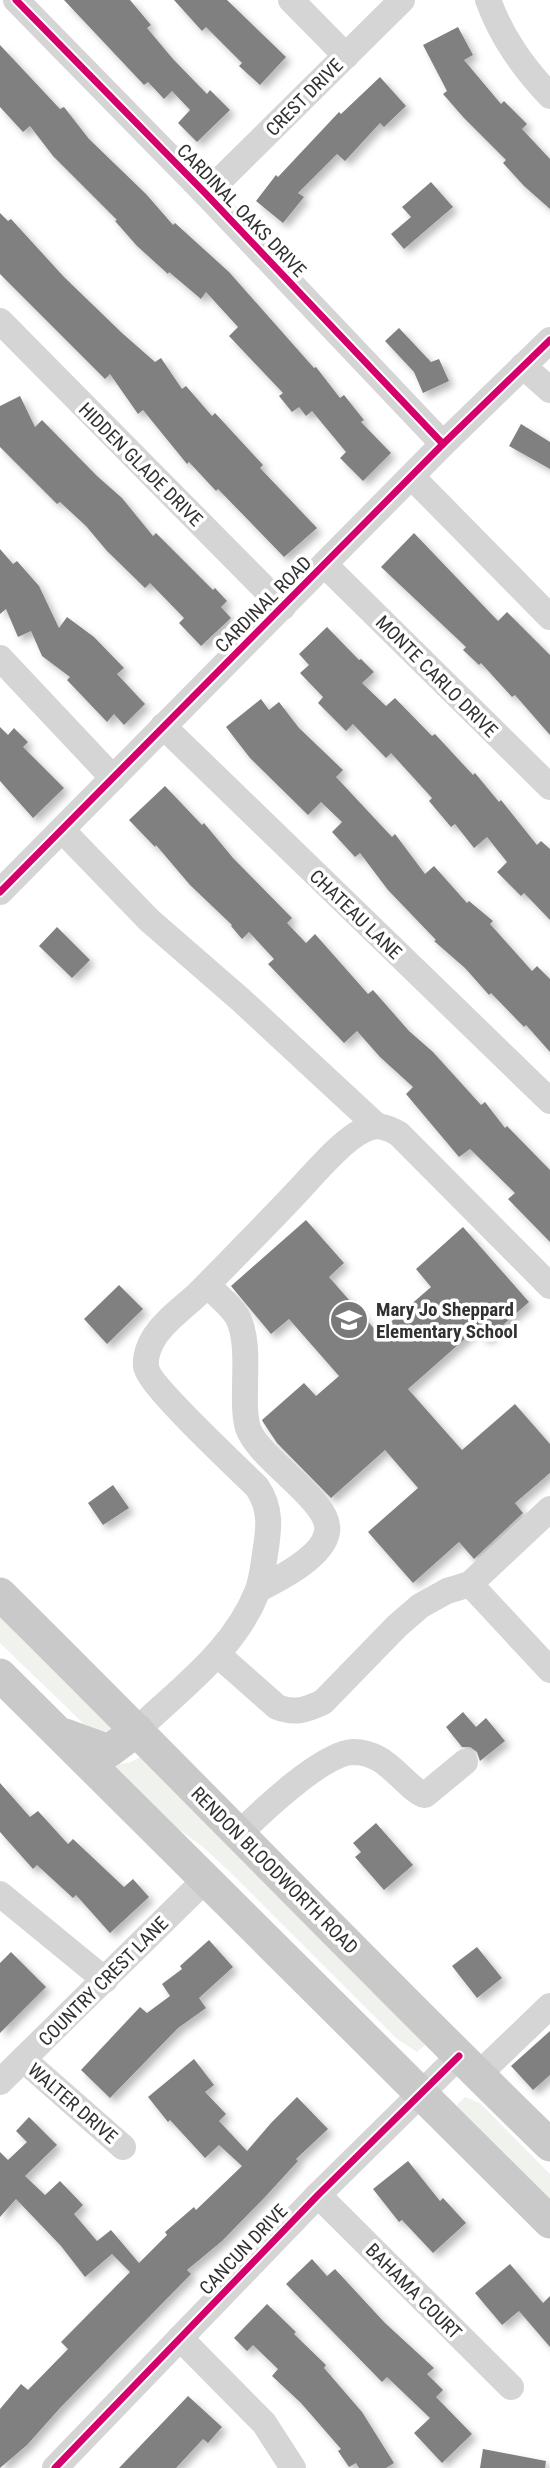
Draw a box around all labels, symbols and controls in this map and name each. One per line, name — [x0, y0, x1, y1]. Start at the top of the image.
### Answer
street label: CREST DRIVE — [261, 54, 348, 141]
street label: CARDINAL OAKS DRIVE — [172, 139, 311, 282]
street label: HIDDEN GLADE DRIVE — [74, 398, 207, 531]
street label: CARDINAL ROAD — [210, 551, 316, 657]
street label: MONTE CARLO DRIVE — [371, 611, 502, 742]
street label: CHATEAU LANE — [305, 865, 406, 964]
place label: Mary Jo Sheppard Elementary School — [376, 1298, 518, 1343]
school or university icon: Mary Jo Sheppard Elementary School — [328, 1299, 370, 1341]
street label: RENDON BLOODWORTH ROAD — [186, 1782, 363, 1959]
street label: COUNTRY CREST LANE — [34, 1912, 173, 2051]
street label: WALTER DRIVE — [23, 2058, 122, 2148]
street label: CANCUN DRIVE — [194, 2199, 292, 2299]
street label: BAHAMA COURT — [361, 2239, 466, 2344]

